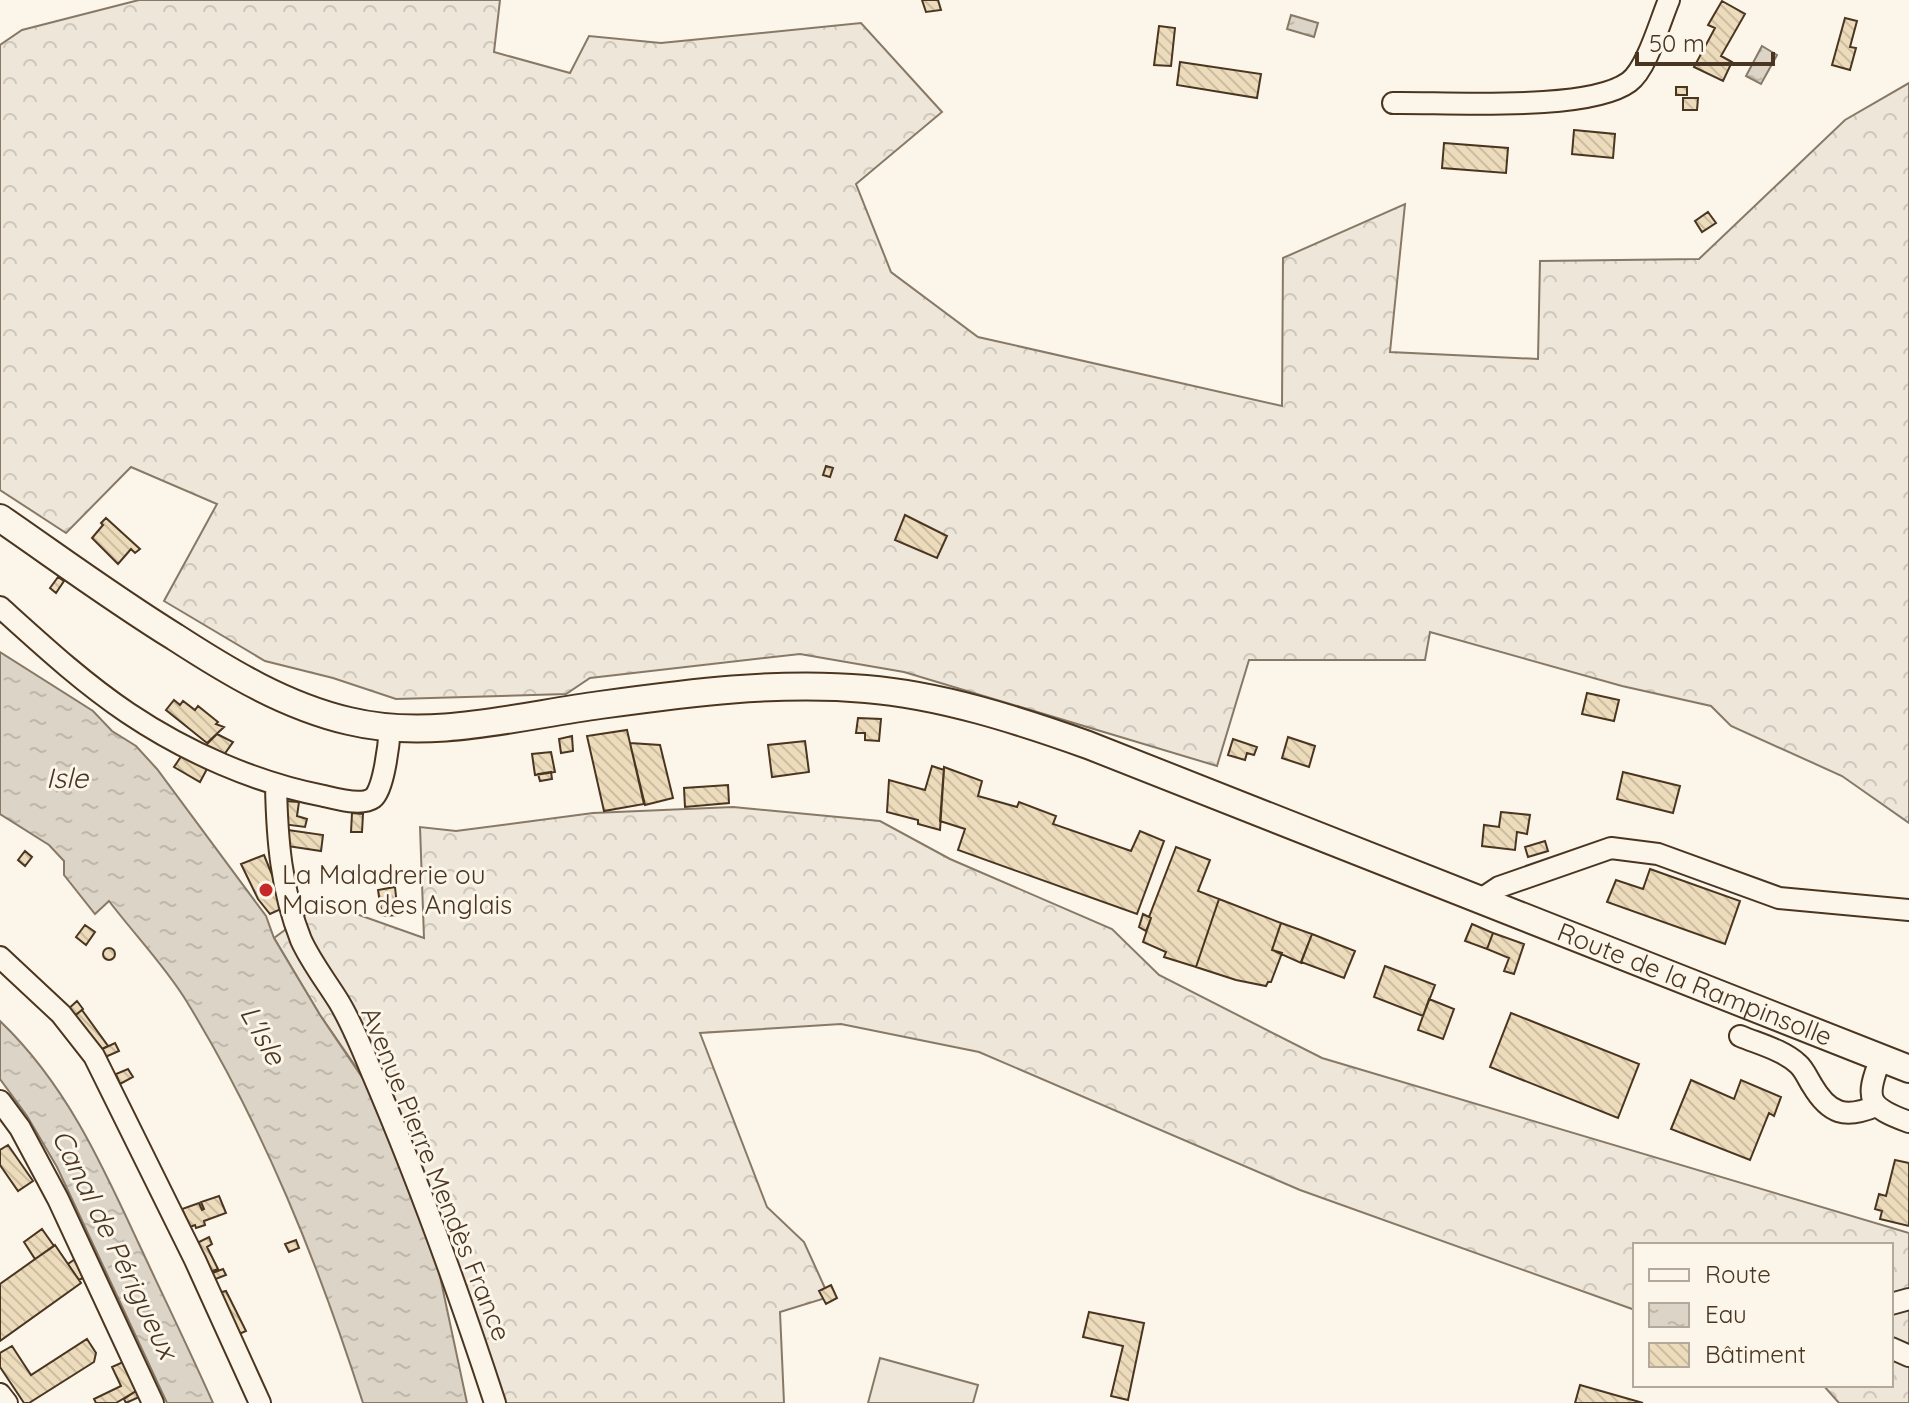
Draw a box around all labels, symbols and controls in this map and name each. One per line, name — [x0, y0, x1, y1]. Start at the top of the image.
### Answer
scale bar — [1637, 16, 1773, 66]
text: 50 m — [1649, 28, 1705, 58]
water label: Isle — [46, 760, 89, 795]
place label: La Maladrerie ou Maison des Anglais — [282, 858, 512, 921]
marker: La Maladrerie ou Maison des Anglais — [257, 881, 275, 899]
street label: Route de la Rampinsolle — [1553, 915, 1837, 1053]
water label: L'Isle — [233, 999, 294, 1072]
street label: Avenue Pierre Mendès France — [354, 1002, 519, 1346]
water label: Canal de Périgueux — [45, 1124, 188, 1367]
legend — [1633, 1243, 1893, 1387]
text: Route — [1705, 1259, 1771, 1289]
text: Eau — [1705, 1299, 1747, 1329]
text: Bâtiment — [1705, 1339, 1806, 1369]

